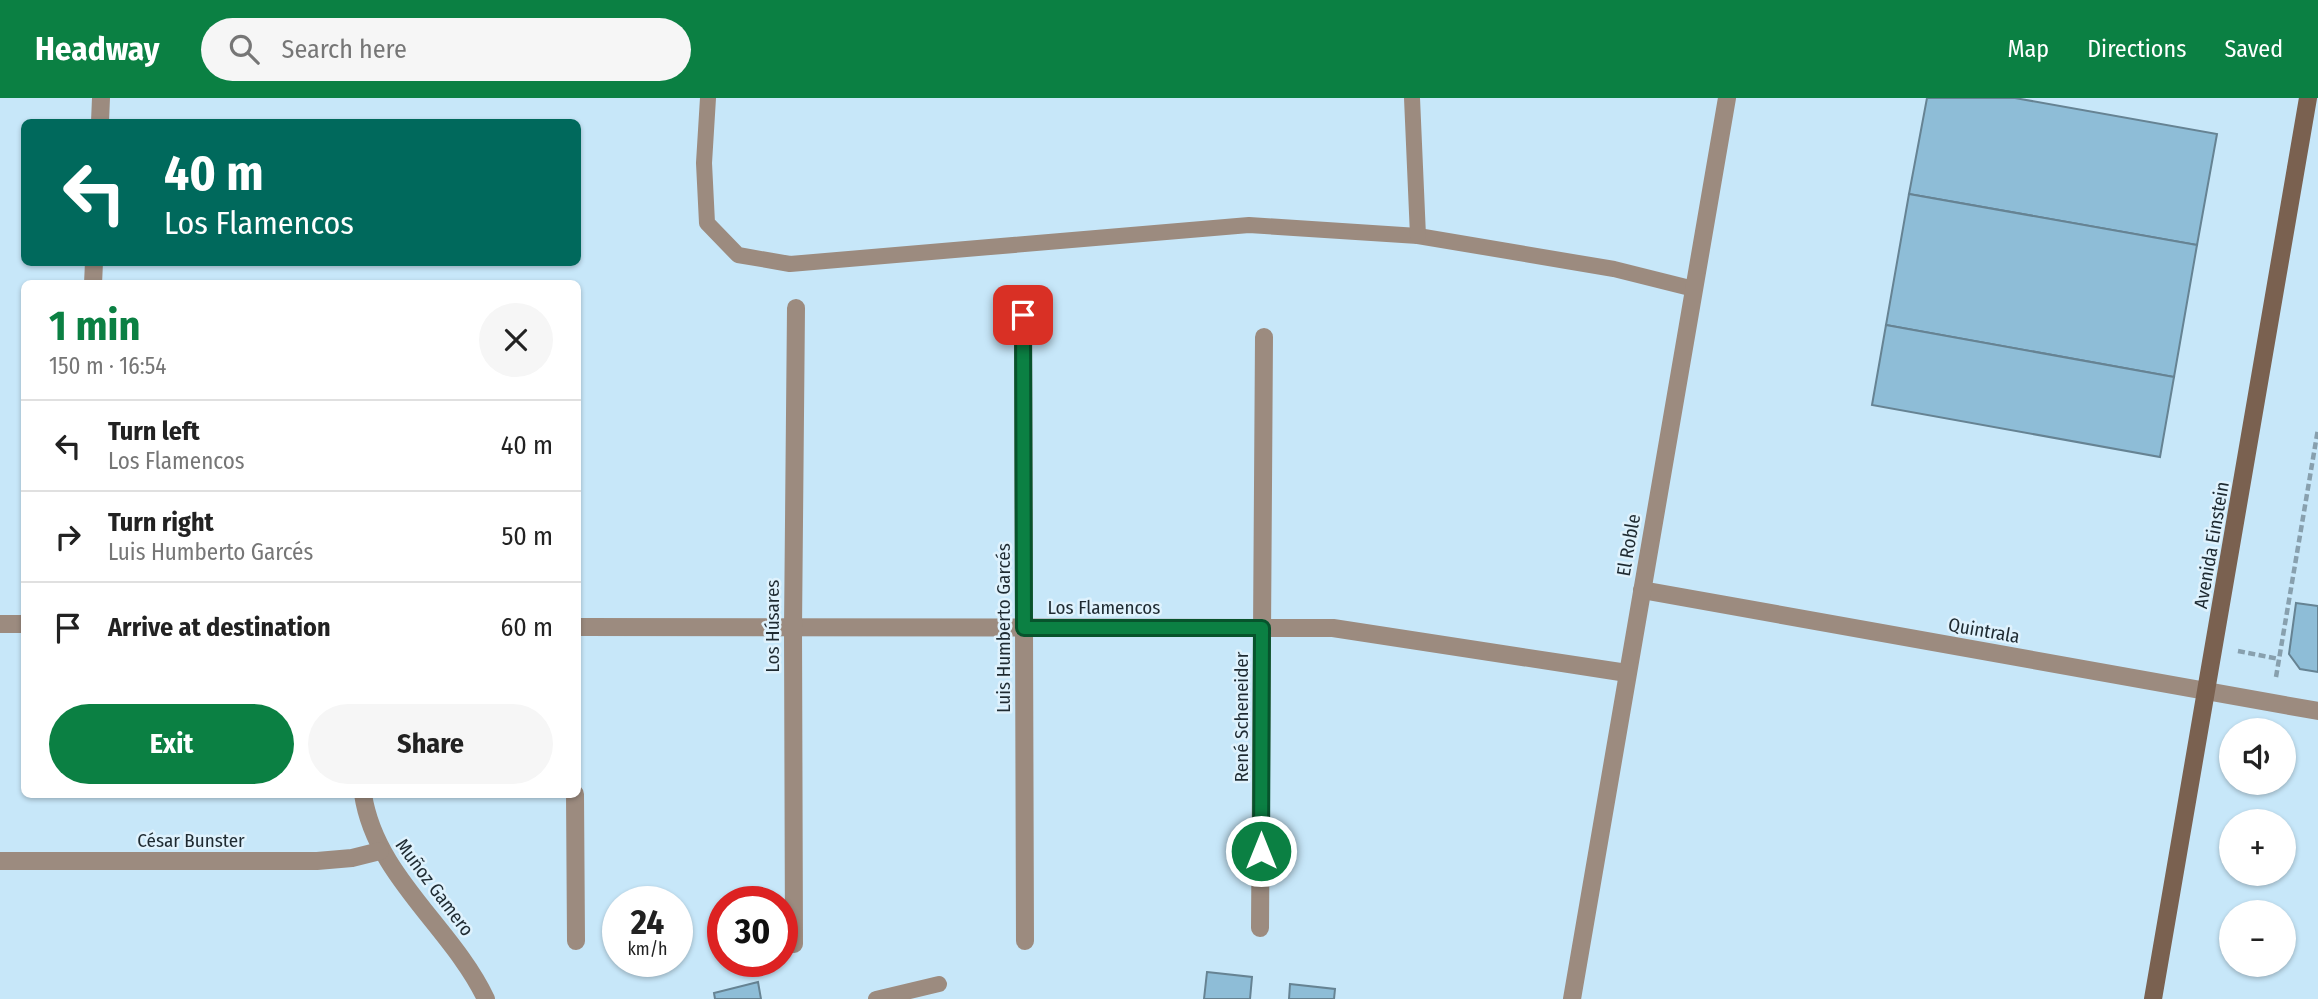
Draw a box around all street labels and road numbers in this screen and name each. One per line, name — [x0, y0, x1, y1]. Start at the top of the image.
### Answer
street label: Avenida Einstein — [2189, 480, 2234, 610]
street label: El Roble — [1612, 512, 1645, 578]
street label: Luis Humberto Garcés — [992, 543, 1015, 713]
street label: Los Húsares — [761, 580, 784, 672]
street label: Los Flamencos — [1048, 596, 1160, 619]
street label: Quintrala — [1946, 613, 2022, 648]
street label: René Scheneider — [1230, 651, 1253, 782]
street label: César Bunster — [137, 829, 245, 852]
street label: Muñoz Gamero — [391, 834, 479, 940]

